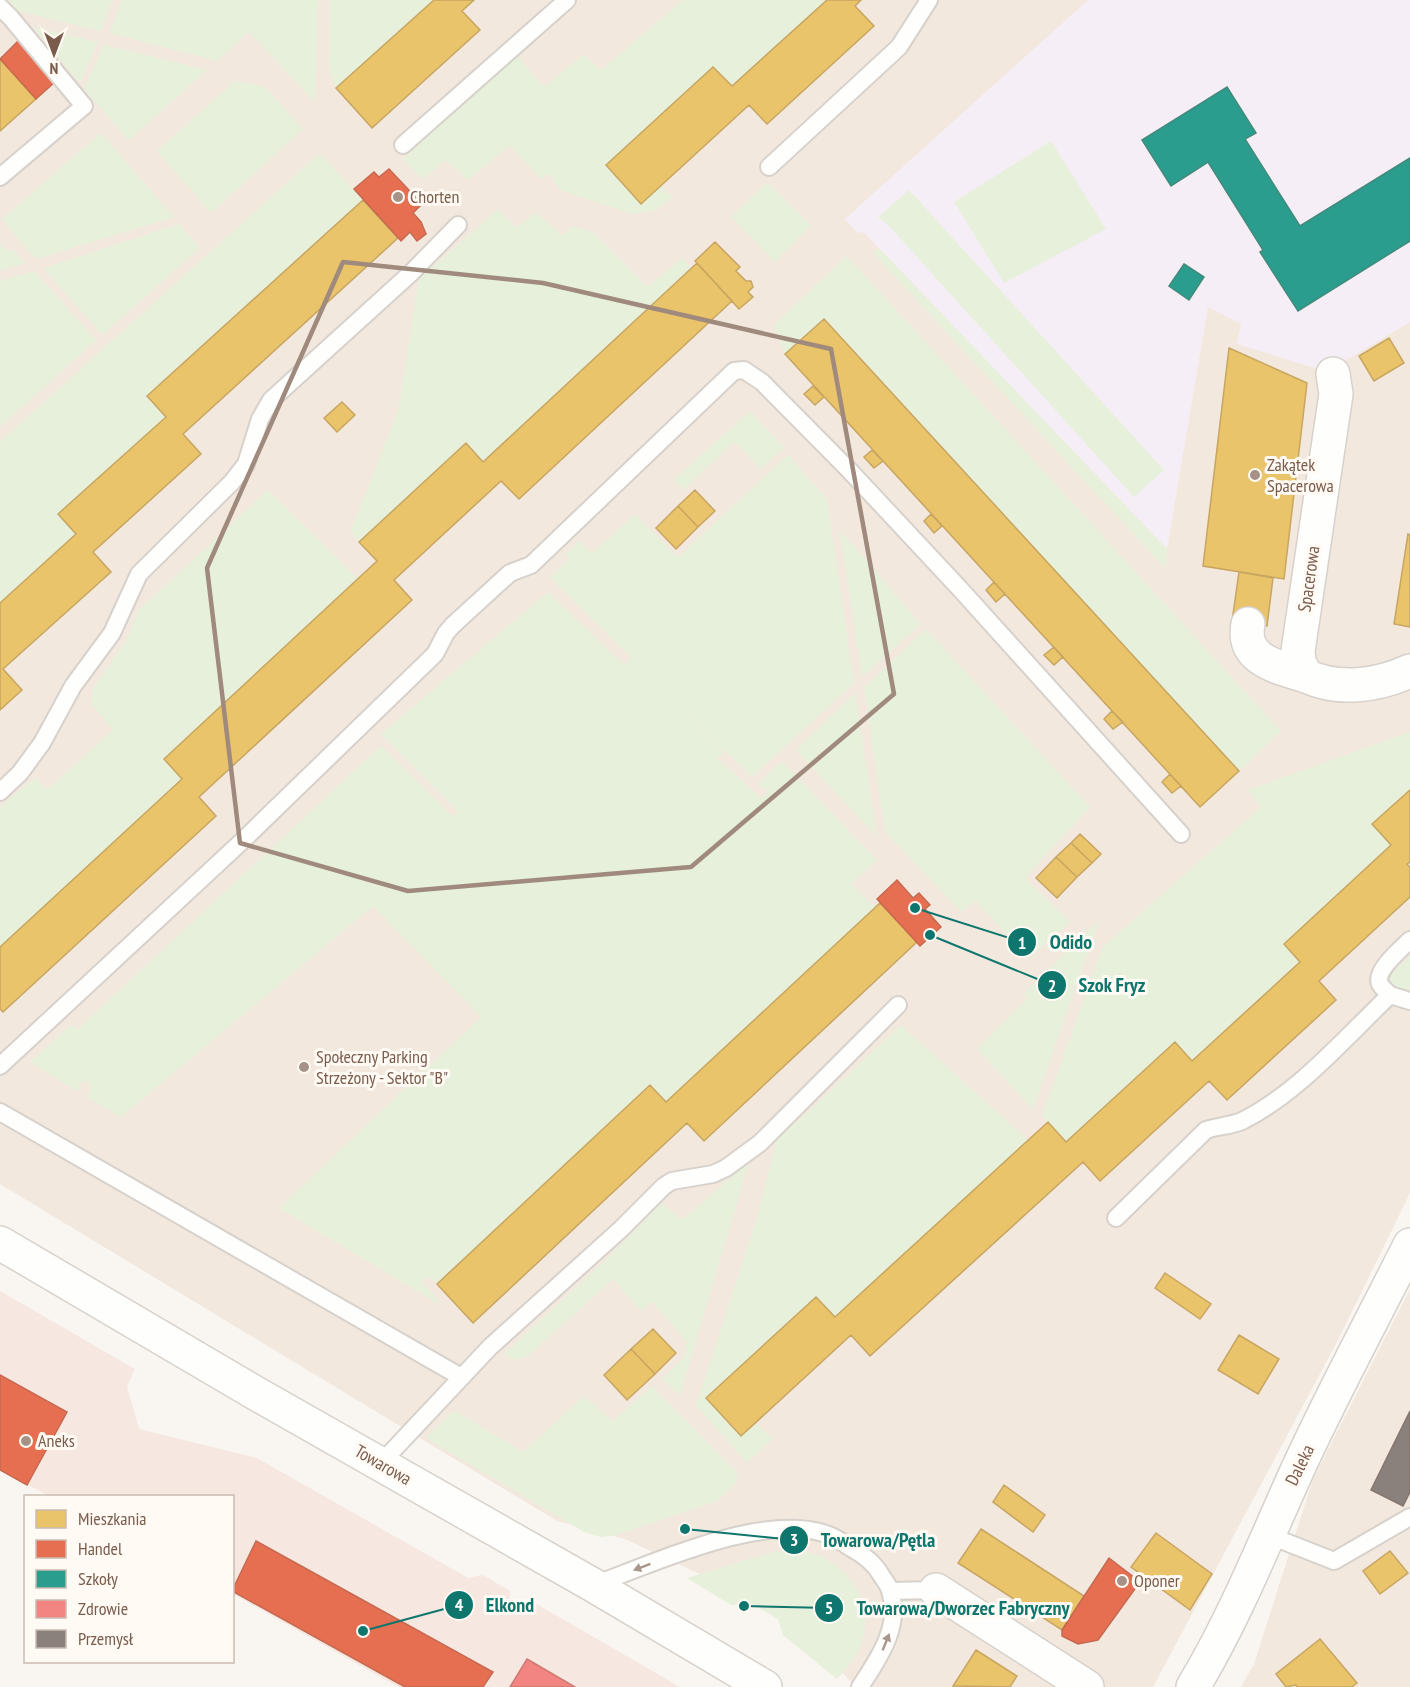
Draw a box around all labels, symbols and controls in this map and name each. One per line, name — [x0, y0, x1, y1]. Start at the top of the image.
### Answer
north arrow — [24, 24, 84, 84]
text: N — [50, 59, 58, 79]
place label: Chorten — [410, 185, 459, 208]
marker: Chorten — [391, 190, 405, 204]
place label: Zakątek Spacerowa — [1267, 453, 1334, 497]
marker: Zakątek Spacerowa — [1248, 468, 1262, 482]
street label: Spacerowa — [1292, 544, 1325, 614]
callout: Odido — [1007, 923, 1104, 961]
text: Odido — [1050, 929, 1092, 955]
text: 1 — [1018, 931, 1026, 954]
callout: Szok Fryz — [1037, 966, 1158, 1004]
text: Szok Fryz — [1079, 972, 1146, 998]
text: 2 — [1048, 974, 1056, 997]
place label: Społeczny Parking Strzeżony - Sektor "B" — [316, 1045, 448, 1089]
marker: Społeczny Parking Strzeżony - Sektor "B" — [297, 1060, 311, 1074]
place label: Aneks — [38, 1429, 75, 1452]
marker: Aneks — [19, 1434, 33, 1448]
street label: Towarowa — [351, 1439, 416, 1490]
street label: Daleka — [1280, 1441, 1319, 1489]
legend — [24, 1495, 234, 1663]
text: Mieszkania — [78, 1507, 147, 1530]
callout: Towarowa/Pętla — [779, 1521, 948, 1559]
text: Towarowa/Pętla — [821, 1527, 935, 1553]
text: 3 — [790, 1528, 798, 1551]
text: Handel — [78, 1537, 123, 1560]
one-way arrow — [633, 1562, 651, 1572]
text: Szkoły — [78, 1567, 118, 1590]
place label: Oponer — [1134, 1569, 1180, 1592]
marker: Oponer — [1115, 1574, 1129, 1588]
callout: Elkond — [444, 1586, 546, 1624]
callout: Towarowa/Dworzec Fabryczny — [814, 1589, 1081, 1627]
text: Elkond — [486, 1592, 534, 1618]
text: 4 — [455, 1593, 464, 1616]
text: Towarowa/Dworzec Fabryczny — [857, 1595, 1070, 1621]
text: 5 — [825, 1596, 833, 1619]
text: Zdrowie — [78, 1597, 128, 1620]
text: Przemysł — [78, 1627, 134, 1650]
one-way arrow — [881, 1632, 891, 1650]

